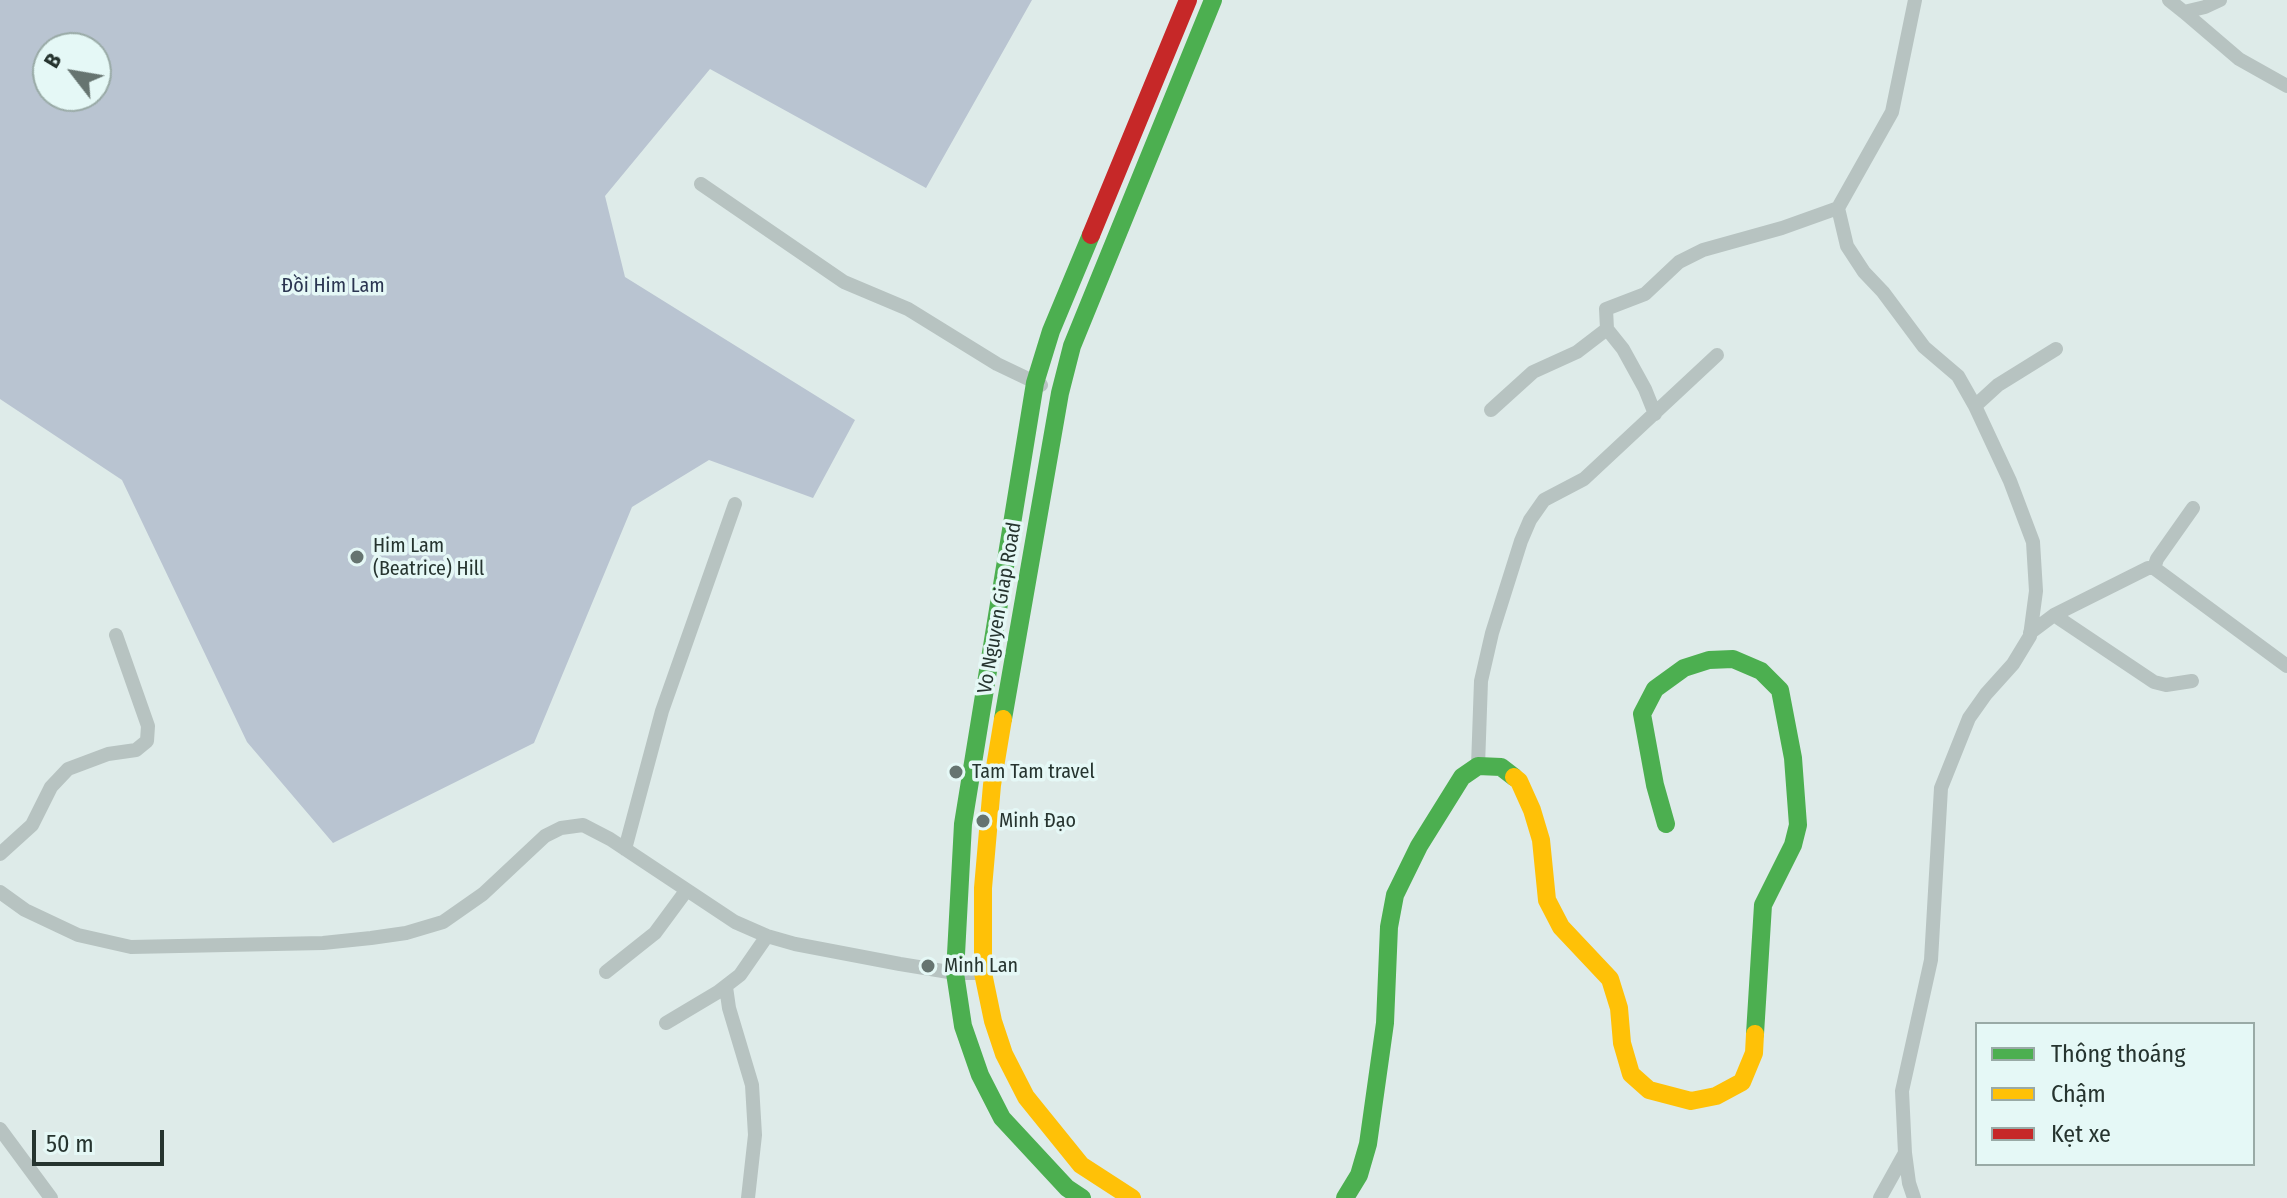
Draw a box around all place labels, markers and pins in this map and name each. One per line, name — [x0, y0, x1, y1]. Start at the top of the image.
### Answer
place label: Him Lam (Beatrice) Hill — [373, 534, 484, 581]
marker: Him Lam (Beatrice) Hill — [348, 548, 366, 566]
place label: Tam Tam travel — [972, 760, 1095, 784]
marker: Tam Tam travel — [947, 763, 965, 781]
place label: Minh Đạo — [999, 809, 1076, 833]
marker: Minh Đạo — [974, 812, 992, 830]
place label: Minh Lan — [944, 954, 1018, 978]
marker: Minh Lan — [919, 957, 937, 975]

